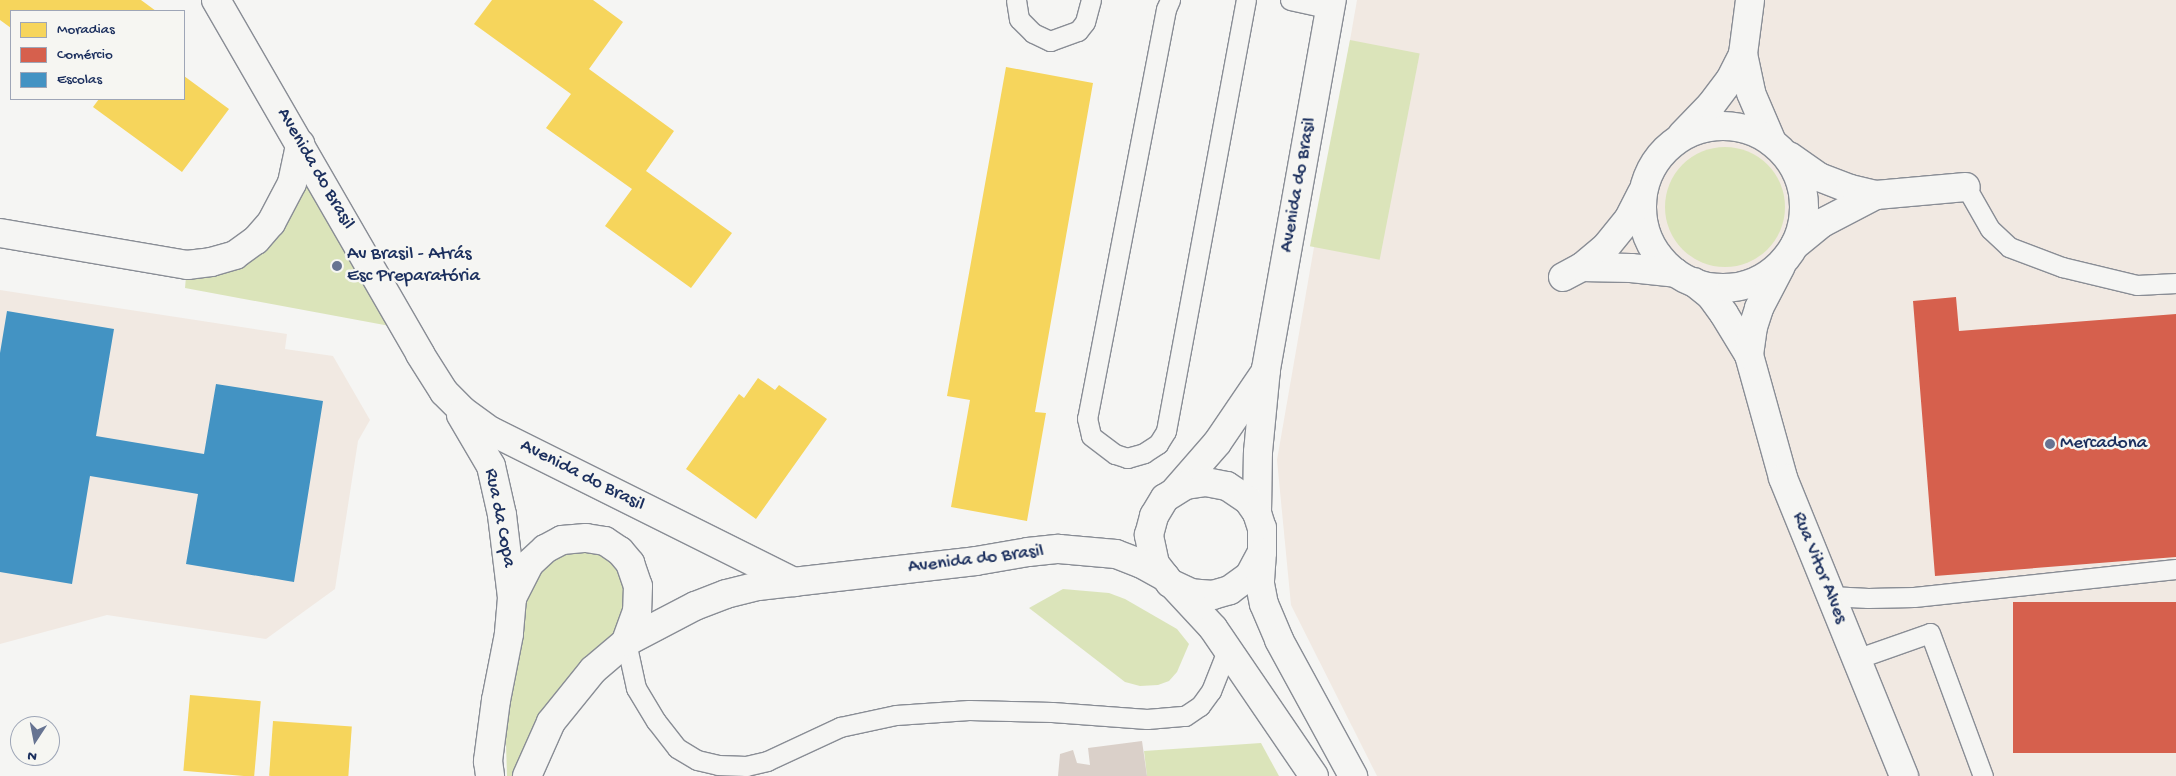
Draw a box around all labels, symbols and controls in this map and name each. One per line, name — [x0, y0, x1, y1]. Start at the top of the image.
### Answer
legend — [10, 10, 185, 100]
text: Moradias — [57, 21, 115, 39]
text: Comércio — [57, 46, 113, 64]
text: Escolas — [57, 71, 102, 89]
street label: Avenida do Brasil — [271, 104, 359, 234]
street label: Avenida do Brasil — [1276, 116, 1322, 254]
place label: Av Brasil - Atrás Esc Preparatória — [347, 244, 480, 288]
marker: Av Brasil - Atrás Esc Preparatória — [331, 260, 343, 272]
place label: Mercadona — [2060, 433, 2147, 455]
street label: Avenida do Brasil — [516, 435, 648, 517]
marker: Mercadona — [2044, 438, 2056, 450]
street label: Rua da Copa — [478, 467, 520, 569]
street label: Rua Vitor Alves — [1786, 509, 1852, 627]
street label: Avenida do Brasil — [907, 540, 1045, 580]
north arrow — [10, 716, 60, 766]
text: N — [26, 746, 38, 764]

